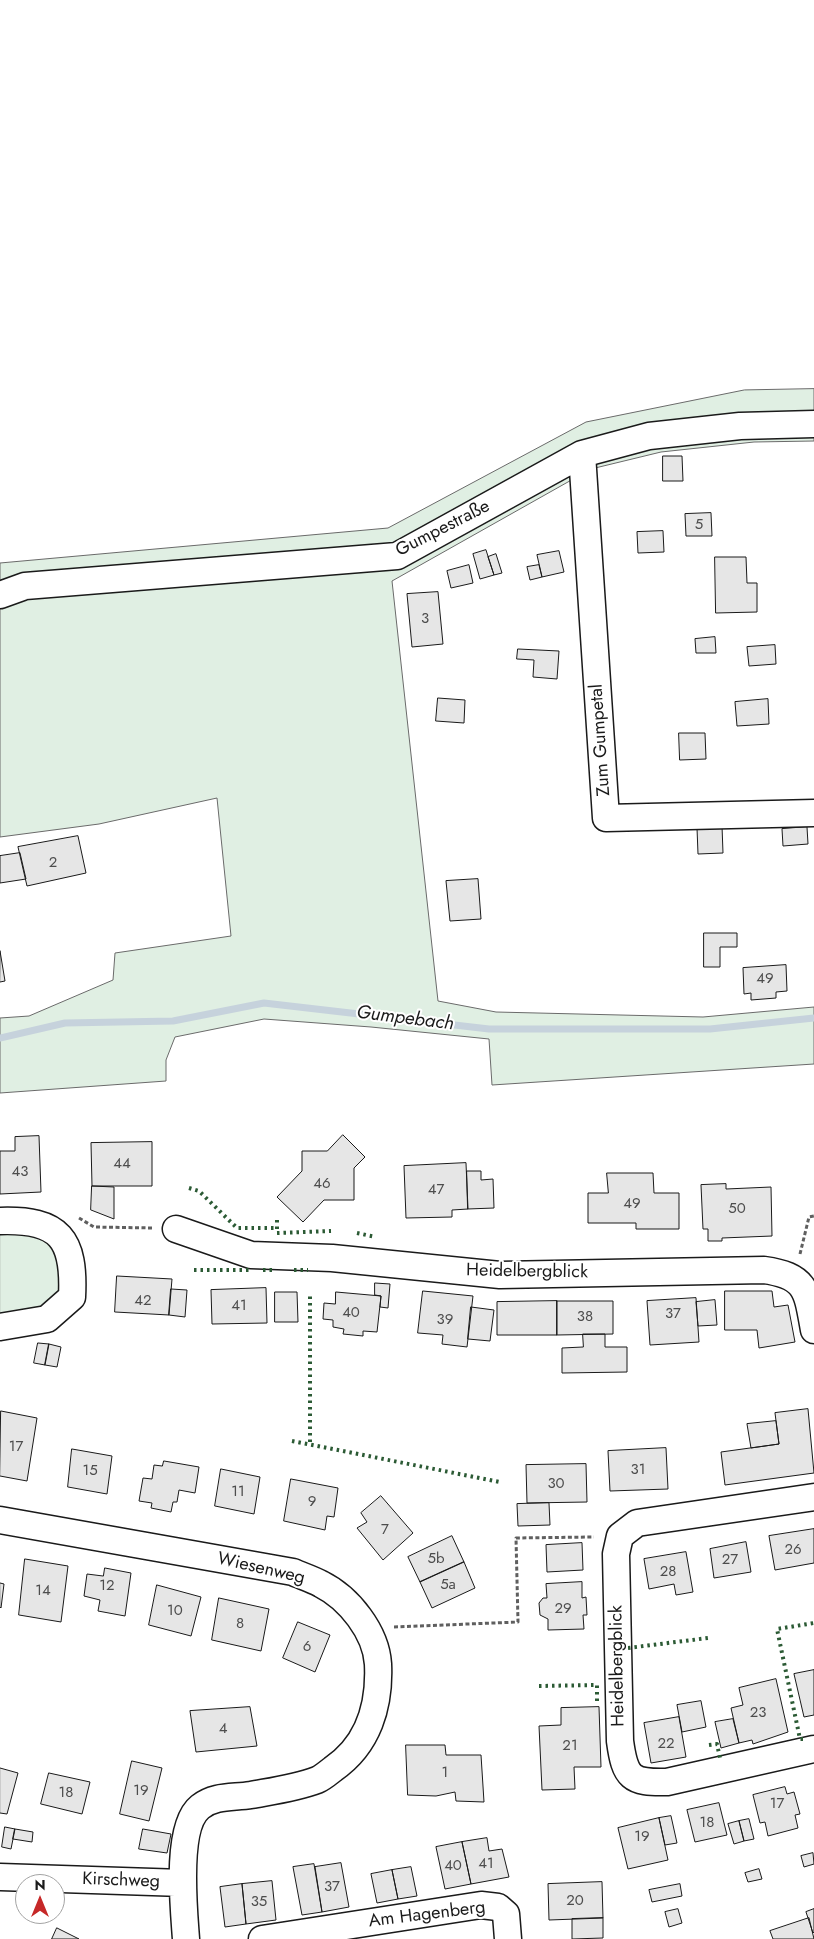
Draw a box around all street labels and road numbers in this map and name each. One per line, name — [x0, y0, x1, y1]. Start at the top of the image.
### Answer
street label: Gumpestraße — [392, 496, 494, 562]
street label: Zum Gumpetal — [586, 683, 616, 797]
street label: Heidelbergblick — [466, 1260, 588, 1284]
street label: Wiesenweg — [215, 1548, 307, 1590]
street label: Heidelbergblick — [606, 1605, 630, 1727]
street label: Kirschweg — [82, 1869, 160, 1893]
street label: Am Hagenberg — [367, 1897, 487, 1933]

